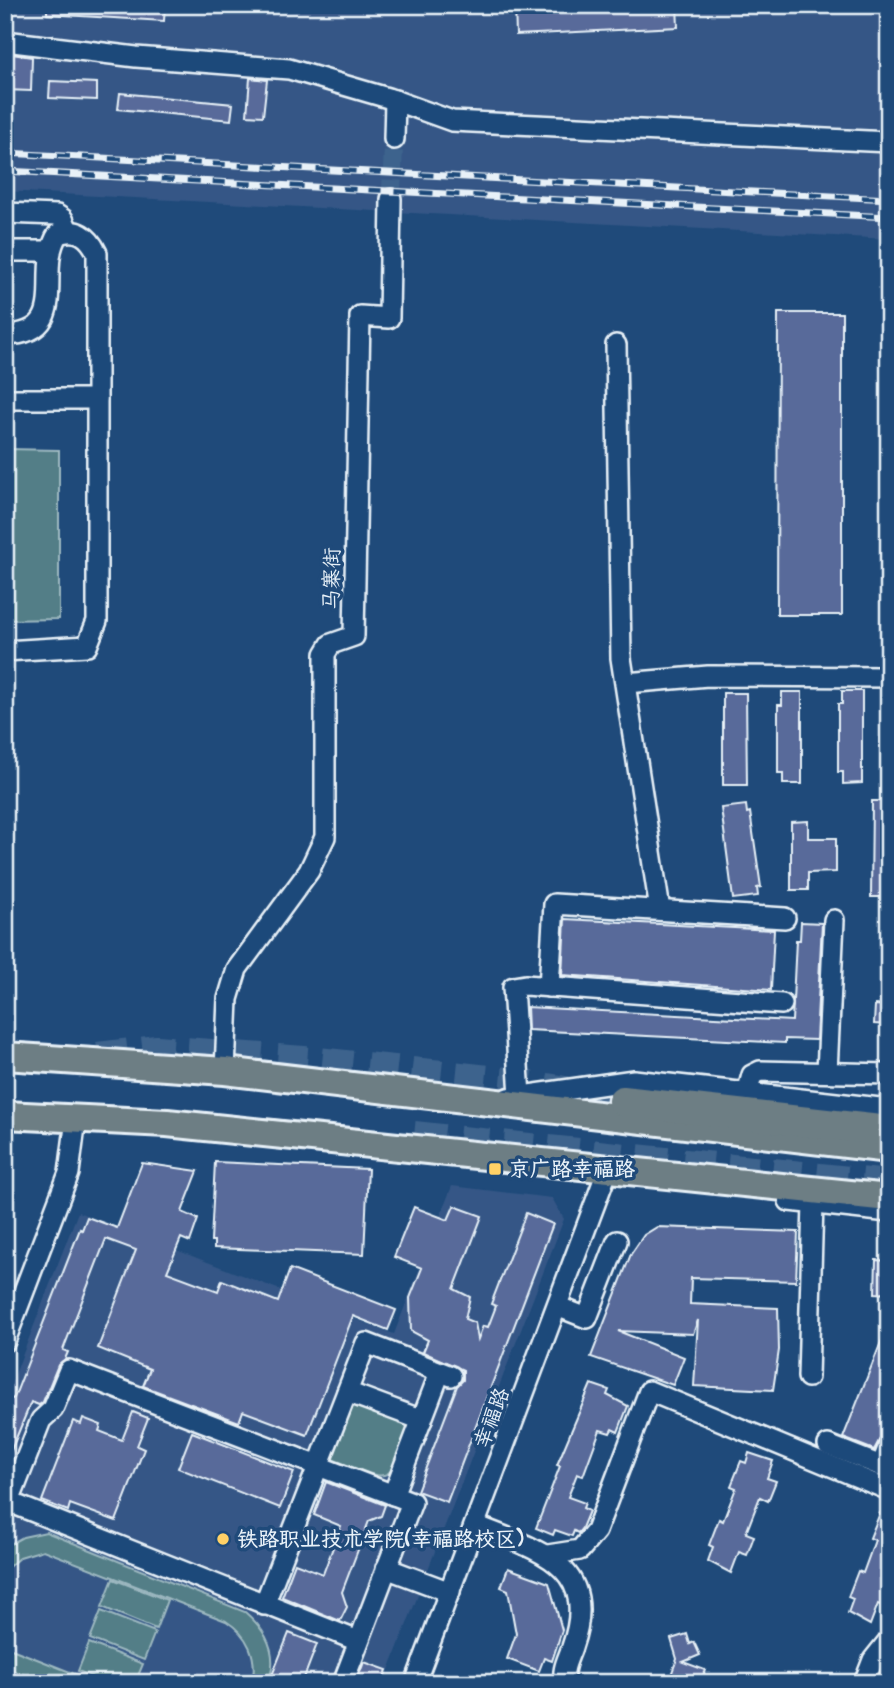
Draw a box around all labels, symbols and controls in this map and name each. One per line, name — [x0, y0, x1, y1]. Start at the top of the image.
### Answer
street label: 马寨街 — [317, 547, 347, 611]
place label: 京广路幸福路 — [509, 1155, 635, 1184]
marker: 京广路幸福路 — [487, 1161, 503, 1177]
street label: 幸福路 — [467, 1383, 517, 1453]
place label: 铁路职业技术学院(幸福路校区) — [237, 1525, 524, 1554]
marker: 铁路职业技术学院(幸福路校区) — [215, 1531, 231, 1547]

